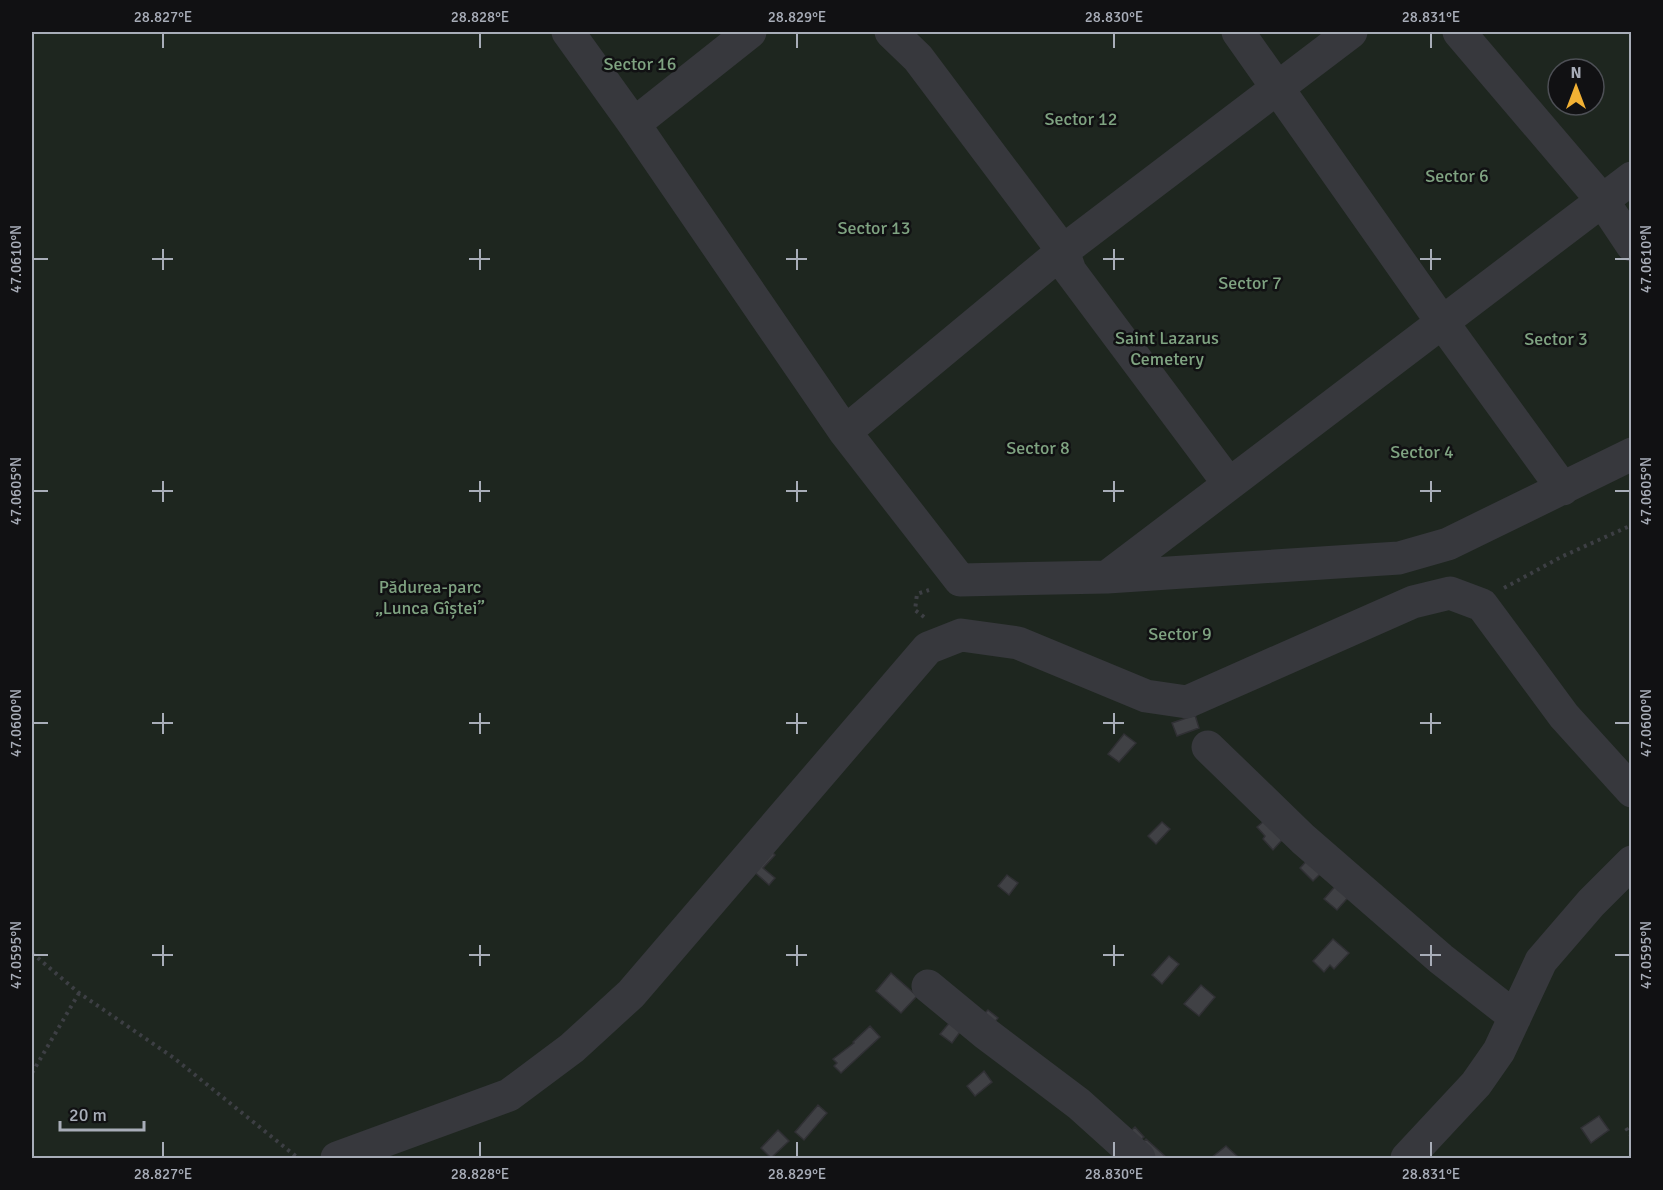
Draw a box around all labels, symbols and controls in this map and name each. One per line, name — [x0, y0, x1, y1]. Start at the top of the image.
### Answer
text: 28.827°E — [134, 8, 192, 26]
text: 28.828°E — [451, 8, 509, 26]
text: 28.829°E — [768, 8, 826, 26]
text: 28.830°E — [1085, 8, 1143, 26]
text: 28.831°E — [1402, 8, 1460, 26]
park label: Sector 16 — [603, 53, 677, 75]
north arrow — [1546, 57, 1606, 117]
text: N — [1570, 63, 1582, 83]
park label: Sector 12 — [1044, 108, 1118, 130]
park label: Sector 6 — [1425, 165, 1489, 187]
park label: Sector 13 — [837, 217, 911, 239]
text: 47.0610°N — [7, 225, 25, 293]
text: 47.0610°N — [1637, 225, 1655, 293]
park label: Sector 7 — [1218, 272, 1282, 294]
park label: Saint Lazarus Cemetery — [1115, 327, 1219, 370]
park label: Sector 3 — [1524, 328, 1588, 350]
park label: Sector 8 — [1006, 437, 1070, 459]
park label: Sector 4 — [1390, 441, 1454, 463]
text: 47.0605°N — [7, 457, 25, 525]
text: 47.0605°N — [1637, 457, 1655, 525]
park label: Pădurea-parc „Lunca Gîștei” — [375, 576, 485, 619]
park label: Sector 9 — [1148, 623, 1212, 645]
text: 47.0600°N — [7, 689, 25, 757]
text: 47.0600°N — [1637, 689, 1655, 757]
text: 47.0595°N — [7, 921, 25, 989]
text: 47.0595°N — [1637, 921, 1655, 989]
scale bar — [60, 1094, 144, 1132]
text: 20 m — [69, 1104, 107, 1126]
text: 28.827°E — [134, 1165, 192, 1183]
text: 28.828°E — [451, 1165, 509, 1183]
text: 28.829°E — [768, 1165, 826, 1183]
text: 28.830°E — [1085, 1165, 1143, 1183]
text: 28.831°E — [1402, 1165, 1460, 1183]

